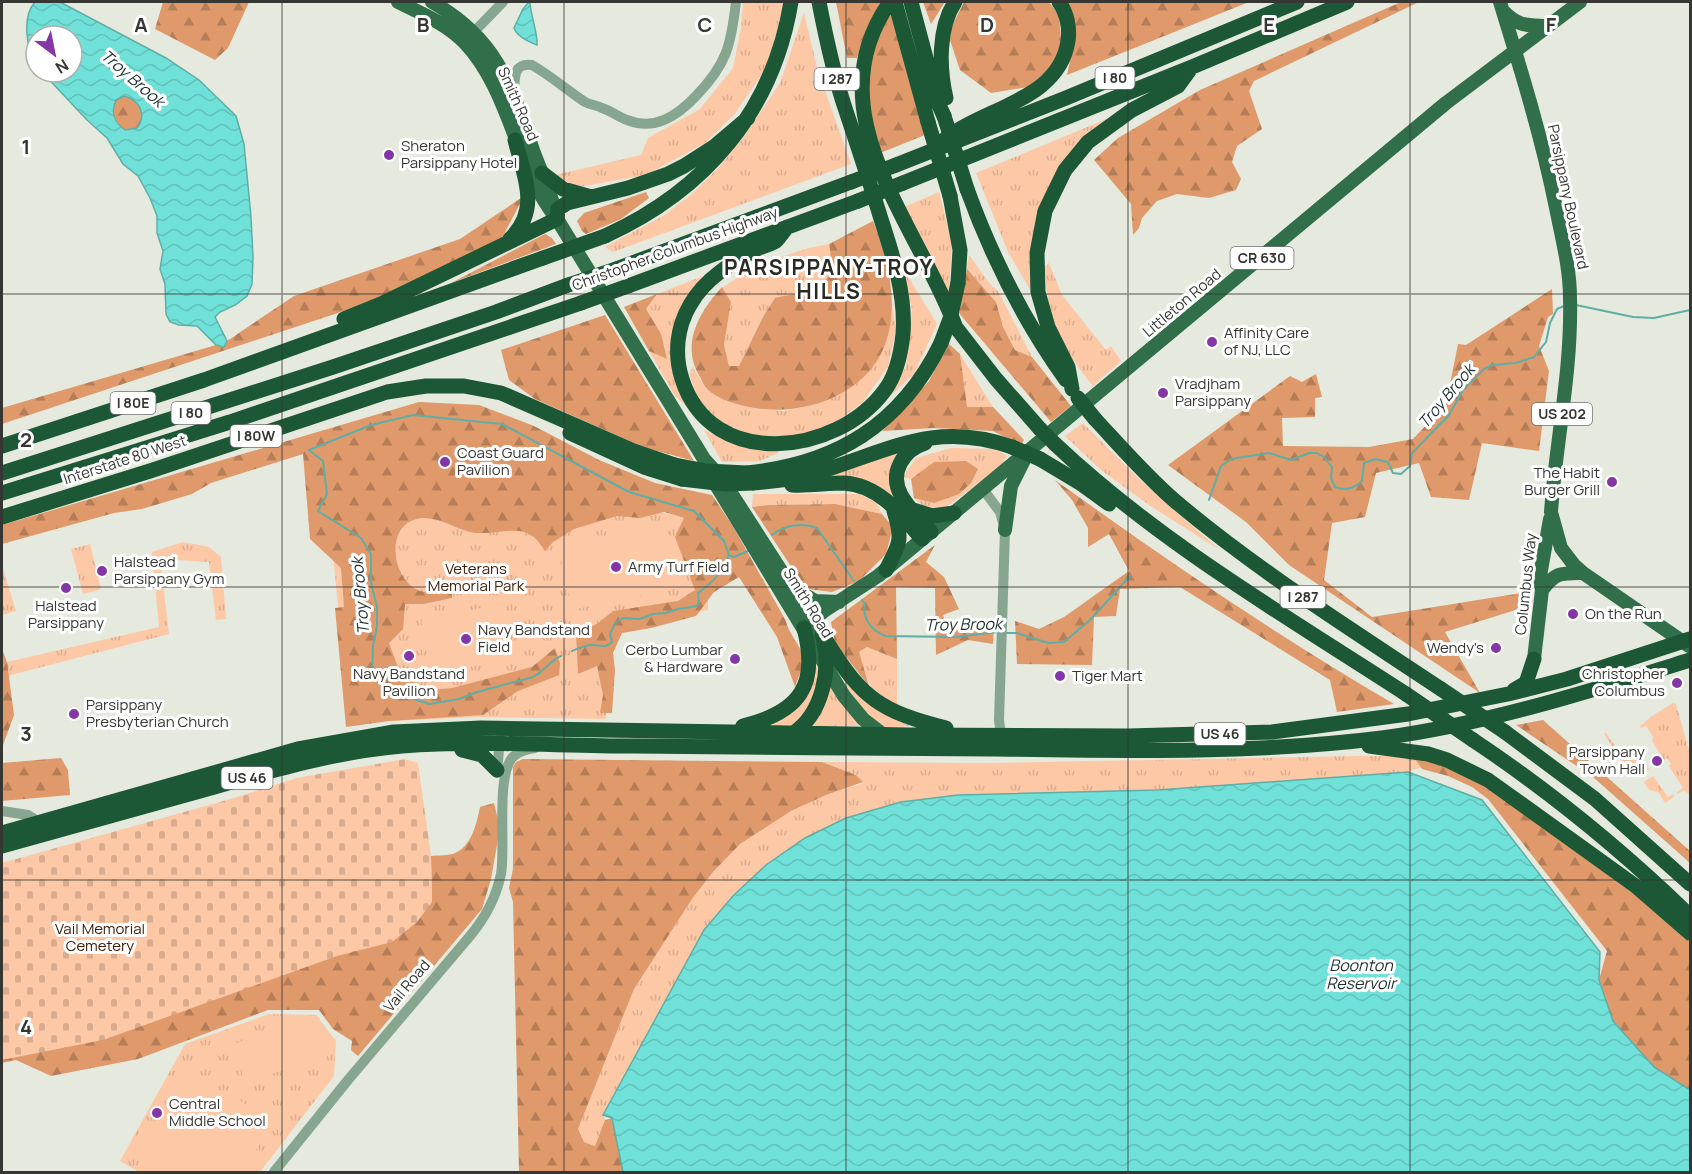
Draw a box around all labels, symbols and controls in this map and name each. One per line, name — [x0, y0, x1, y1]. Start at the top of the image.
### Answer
text: A — [134, 11, 148, 38]
text: B — [417, 11, 430, 38]
text: C — [698, 11, 712, 38]
text: D — [980, 11, 994, 38]
text: E — [1263, 11, 1275, 38]
text: F — [1546, 11, 1557, 38]
north arrow — [24, 24, 84, 84]
water label: Troy Brook — [97, 44, 171, 113]
text: N — [51, 54, 73, 79]
street label: Smith Road — [493, 63, 544, 144]
road number: I 80 — [1096, 67, 1134, 89]
road number: I 287 — [814, 68, 860, 90]
street label: Parsippany Boulevard — [1543, 122, 1594, 271]
text: 1 — [22, 133, 30, 160]
place label: Sheraton Parsippany Hotel — [401, 135, 517, 173]
marker: Sheraton Parsippany Hotel — [382, 148, 396, 162]
street label: Christopher Columbus Highway — [569, 201, 781, 296]
road number: CR 630 — [1230, 247, 1294, 269]
district label: PARSIPPANY-TROY HILLS — [724, 253, 934, 305]
street label: Littleton Road — [1138, 264, 1225, 342]
place label: Affinity Care of NJ, LLC — [1224, 322, 1309, 360]
marker: Affinity Care of NJ, LLC — [1205, 335, 1219, 349]
water label: Troy Brook — [1413, 358, 1481, 433]
place label: Vradjham Parsippany — [1175, 373, 1251, 411]
marker: Vradjham Parsippany — [1156, 386, 1170, 400]
road number: I 80E — [110, 392, 156, 414]
road number: I 80 — [172, 402, 210, 424]
road number: US 202 — [1532, 403, 1592, 425]
road number: I 80W — [230, 425, 282, 447]
text: 2 — [20, 426, 32, 453]
street label: Interstate 80 West — [61, 430, 189, 489]
place label: Coast Guard Pavilion — [457, 442, 544, 480]
marker: Coast Guard Pavilion — [438, 455, 452, 469]
place label: The Habit Burger Grill — [1524, 462, 1600, 500]
marker: The Habit Burger Grill — [1605, 475, 1619, 489]
street label: Columbus Way — [1510, 532, 1541, 636]
place label: Halstead Parsippany Gym — [114, 551, 224, 589]
water label: Troy Brook — [345, 554, 374, 636]
place label: Army Turf Field — [628, 556, 729, 577]
park label: Veterans Memorial Park — [428, 558, 525, 596]
marker: Army Turf Field — [609, 560, 623, 574]
marker: Halstead Parsippany Gym — [95, 564, 109, 578]
street label: Smith Road — [779, 564, 838, 642]
marker: Halstead Parsippany — [59, 581, 73, 595]
road number: I 287 — [1280, 586, 1326, 608]
place label: Halstead Parsippany — [28, 595, 104, 633]
place label: On the Run — [1585, 603, 1662, 624]
marker: On the Run — [1566, 607, 1580, 621]
water label: Troy Brook — [924, 612, 1004, 636]
place label: Navy Bandstand Field — [478, 619, 590, 657]
marker: Navy Bandstand Field — [459, 632, 473, 646]
place label: Wendy's — [1427, 637, 1484, 658]
place label: Cerbo Lumbar & Hardware — [625, 639, 724, 677]
marker: Wendy's — [1489, 641, 1503, 655]
marker: Navy Bandstand Pavilion — [402, 649, 416, 663]
marker: Cerbo Lumbar & Hardware — [728, 652, 742, 666]
place label: Navy Bandstand Pavilion — [353, 663, 465, 701]
place label: Christopher Columbus — [1582, 663, 1666, 701]
place label: Tiger Mart — [1072, 665, 1143, 686]
marker: Tiger Mart — [1053, 669, 1067, 683]
marker: Christopher Columbus — [1670, 676, 1684, 690]
place label: Parsippany Presbyterian Church — [86, 694, 229, 732]
marker: Parsippany Presbyterian Church — [67, 707, 81, 721]
text: 3 — [20, 720, 32, 747]
road number: US 46 — [1194, 723, 1246, 745]
place label: Parsippany Town Hall — [1569, 741, 1645, 779]
marker: Parsippany Town Hall — [1650, 754, 1664, 768]
road number: US 46 — [222, 767, 272, 789]
park label: Vail Memorial Cemetery — [55, 918, 145, 956]
water label: Boonton Reservoir — [1326, 954, 1398, 994]
street label: Vail Road — [379, 955, 435, 1016]
text: 4 — [20, 1013, 32, 1040]
place label: Central Middle School — [169, 1093, 266, 1131]
marker: Central Middle School — [150, 1106, 164, 1120]

